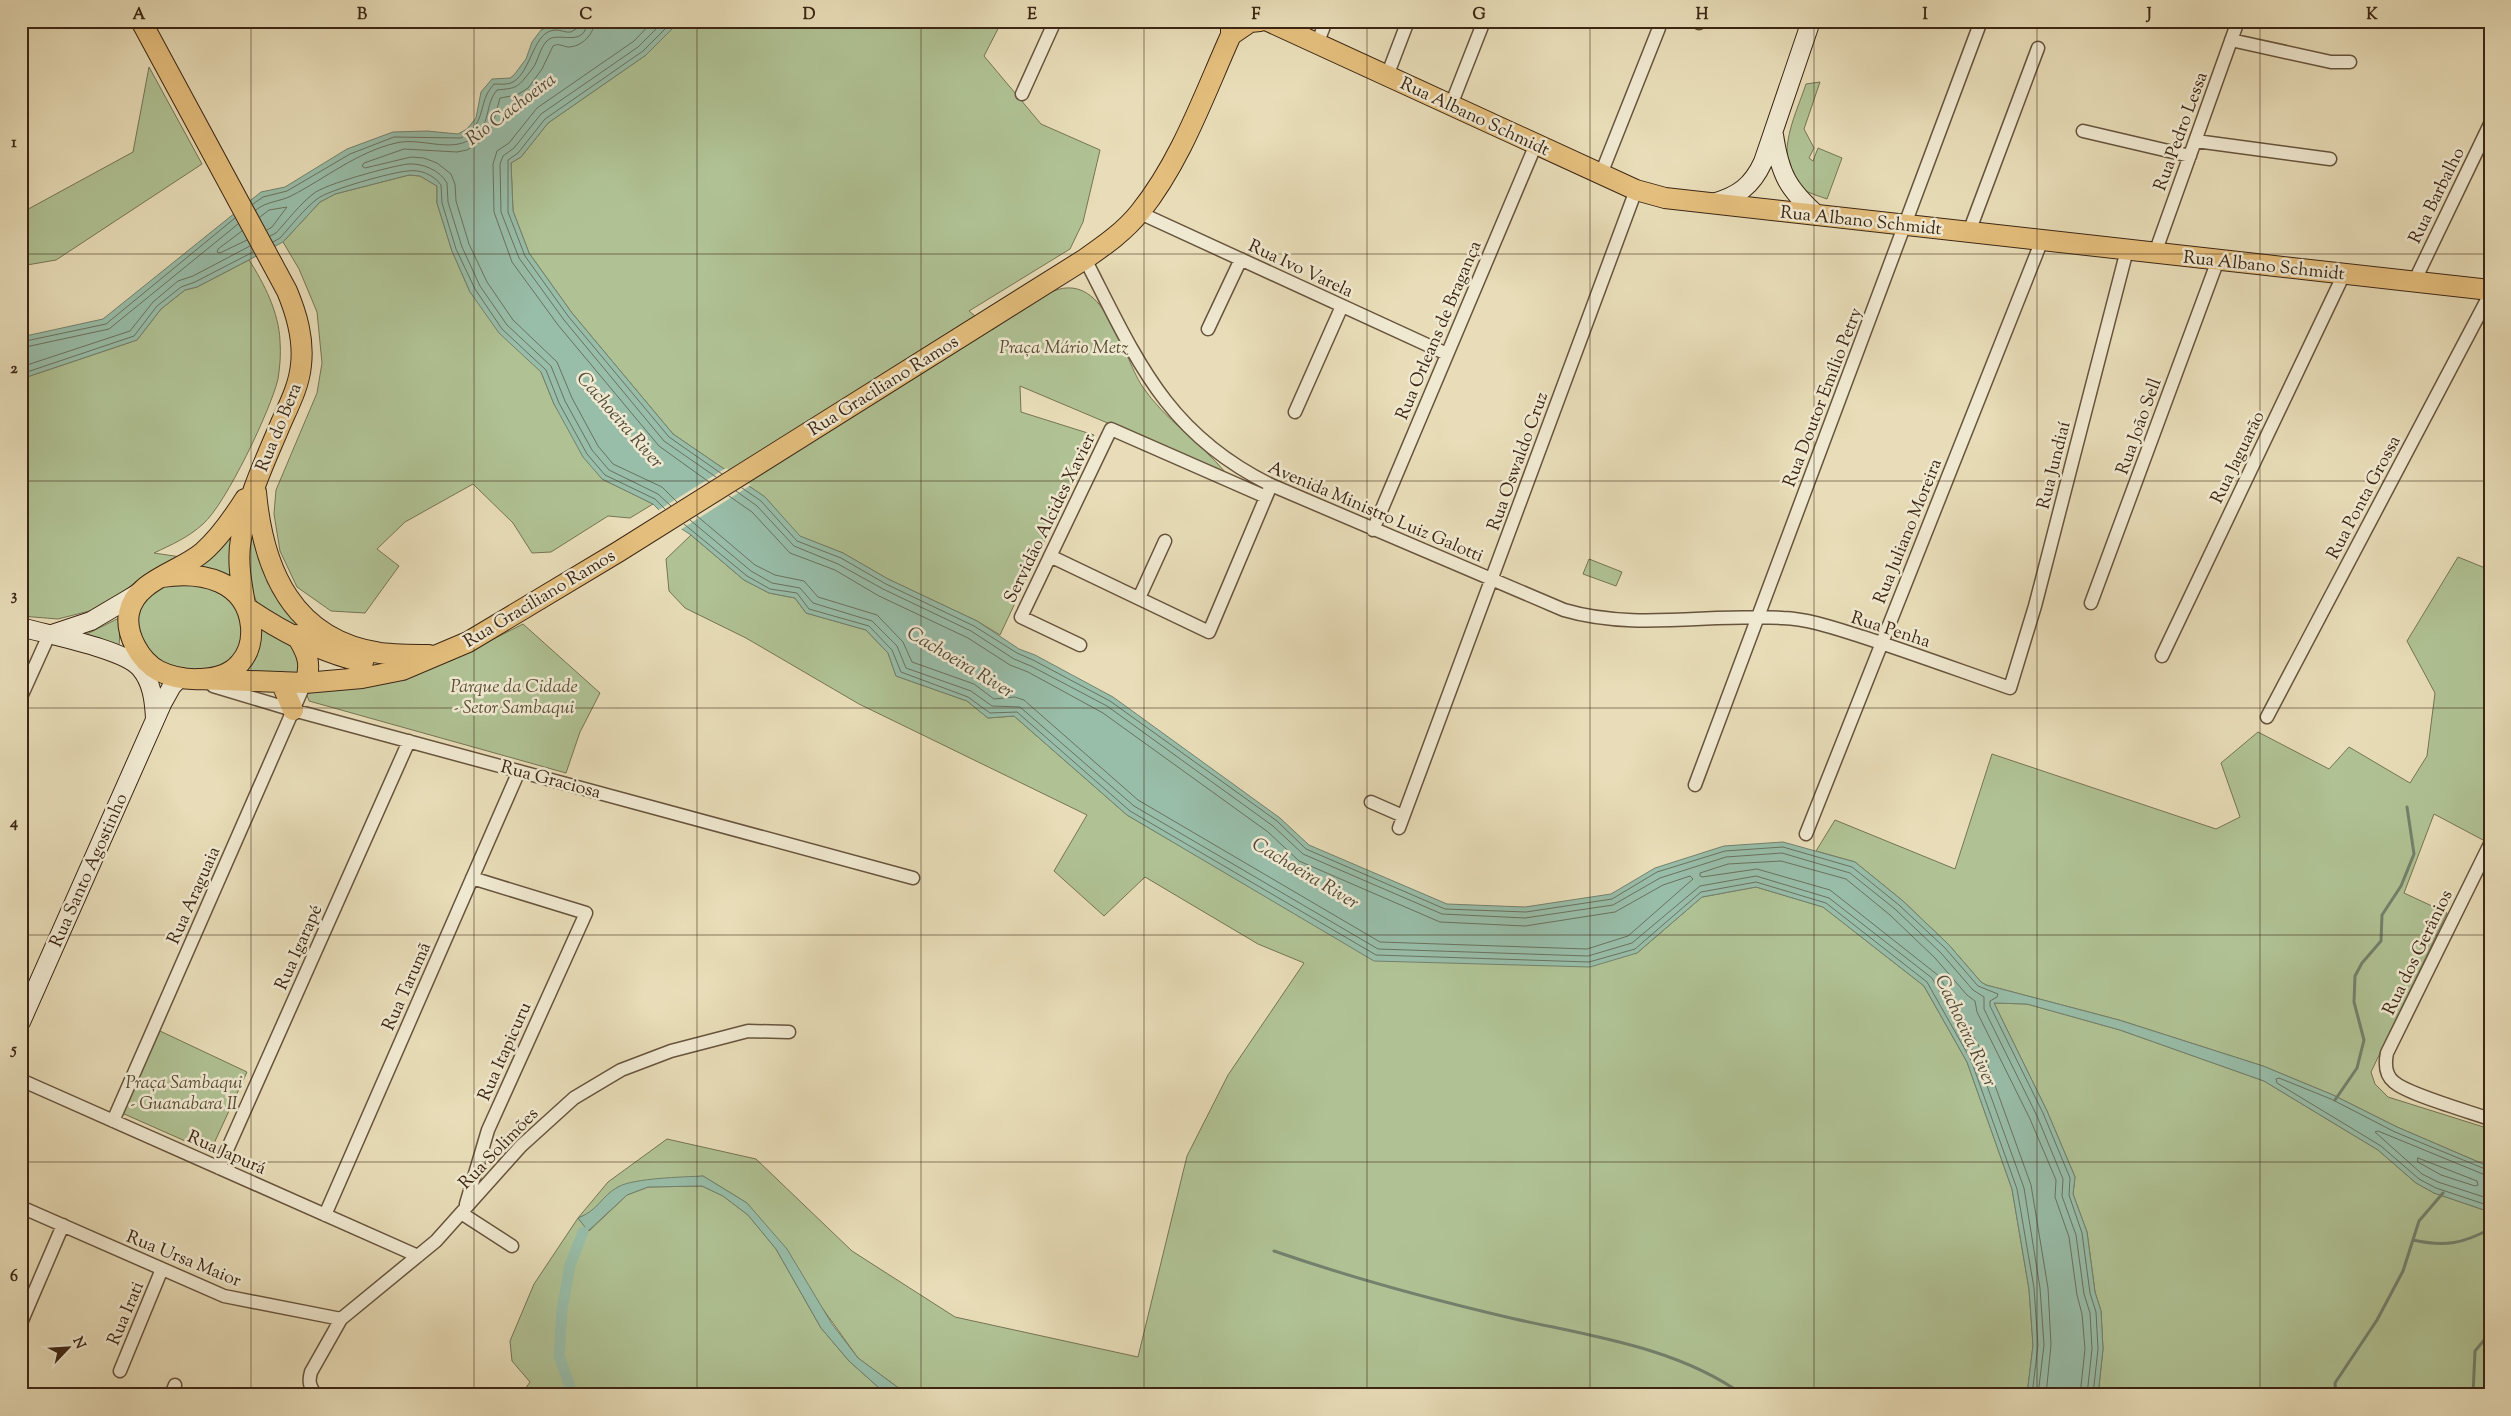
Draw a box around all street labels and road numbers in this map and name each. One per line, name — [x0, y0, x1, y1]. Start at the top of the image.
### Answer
street label: Rua Pedro Lessa — [2148, 69, 2215, 195]
street label: Rua Albano Schmidt — [1395, 72, 1553, 164]
street label: Rua Barbalho — [2403, 143, 2472, 248]
street label: Rua Albano Schmidt — [1779, 201, 1943, 243]
street label: Rua Ivo Varela — [1243, 234, 1357, 306]
street label: Rua Orleans de Bragança — [1390, 237, 1489, 424]
street label: Rua Albano Schmidt — [2182, 246, 2346, 288]
street label: Rua Doutor Emílio Petry — [1778, 304, 1870, 491]
street label: Rua Graciliano Ramos — [804, 330, 964, 444]
street label: Rua João Sell — [2110, 375, 2169, 478]
street label: Rua do Bera — [250, 380, 309, 476]
street label: Rua Oswaldo Cruz — [1482, 389, 1556, 535]
street label: Rua Jaguarão — [2205, 407, 2272, 509]
street label: Rua Jundiaí — [2031, 419, 2078, 512]
street label: Servidão Alcides Xavier — [999, 430, 1103, 608]
street label: Rua Ponta Grossa — [2321, 432, 2408, 564]
street label: Rua Juliano Moreira — [1868, 455, 1950, 608]
street label: Avenida Ministro Luiz Galotti — [1263, 456, 1487, 570]
street label: Rua Graciliano Ramos — [459, 544, 621, 655]
street label: Rua Penha — [1847, 606, 1933, 656]
street label: Rua Graciosa — [497, 755, 604, 807]
street label: Rua Santo Agostinho — [44, 789, 136, 952]
street label: Rua Araguaia — [162, 843, 228, 949]
street label: Rua dos Gerânios — [2377, 886, 2460, 1020]
street label: Rua Igarapé — [269, 901, 330, 995]
street label: Rua Tarumã — [377, 938, 439, 1035]
street label: Rua Itapicuru — [472, 998, 539, 1105]
street label: Rua Solimões — [453, 1102, 545, 1196]
street label: Rua Japurá — [183, 1125, 270, 1183]
street label: Rua Ursa Maior — [122, 1225, 245, 1295]
street label: Rua Irati — [102, 1278, 152, 1350]

